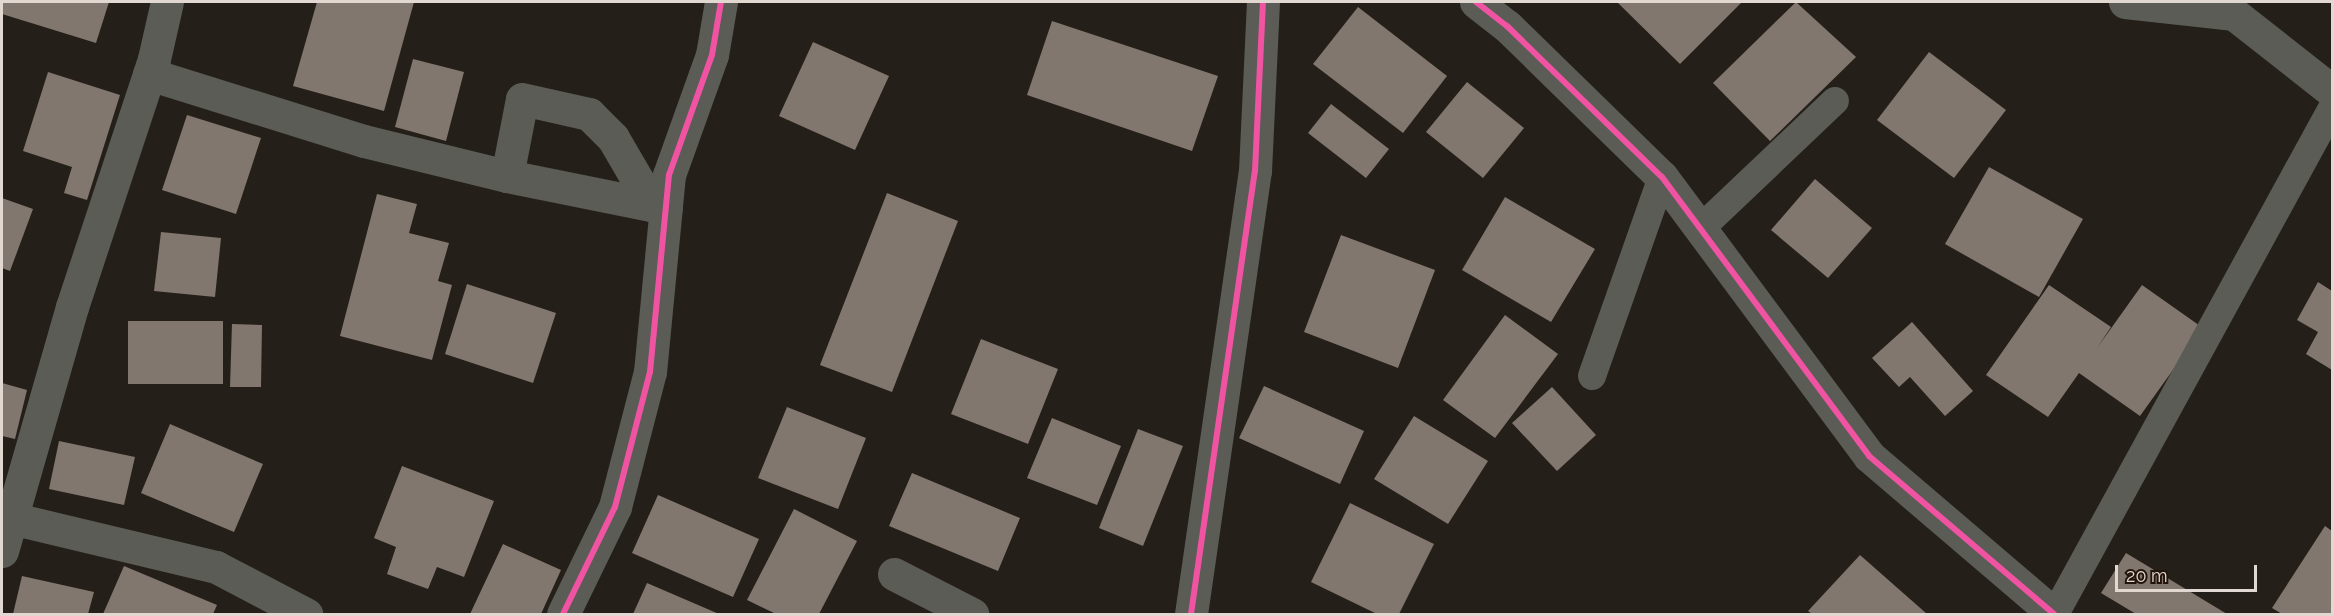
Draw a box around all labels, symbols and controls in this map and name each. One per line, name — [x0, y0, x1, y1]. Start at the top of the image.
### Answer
scale bar — [2118, 553, 2260, 591]
text: 20 m — [2126, 565, 2168, 586]

